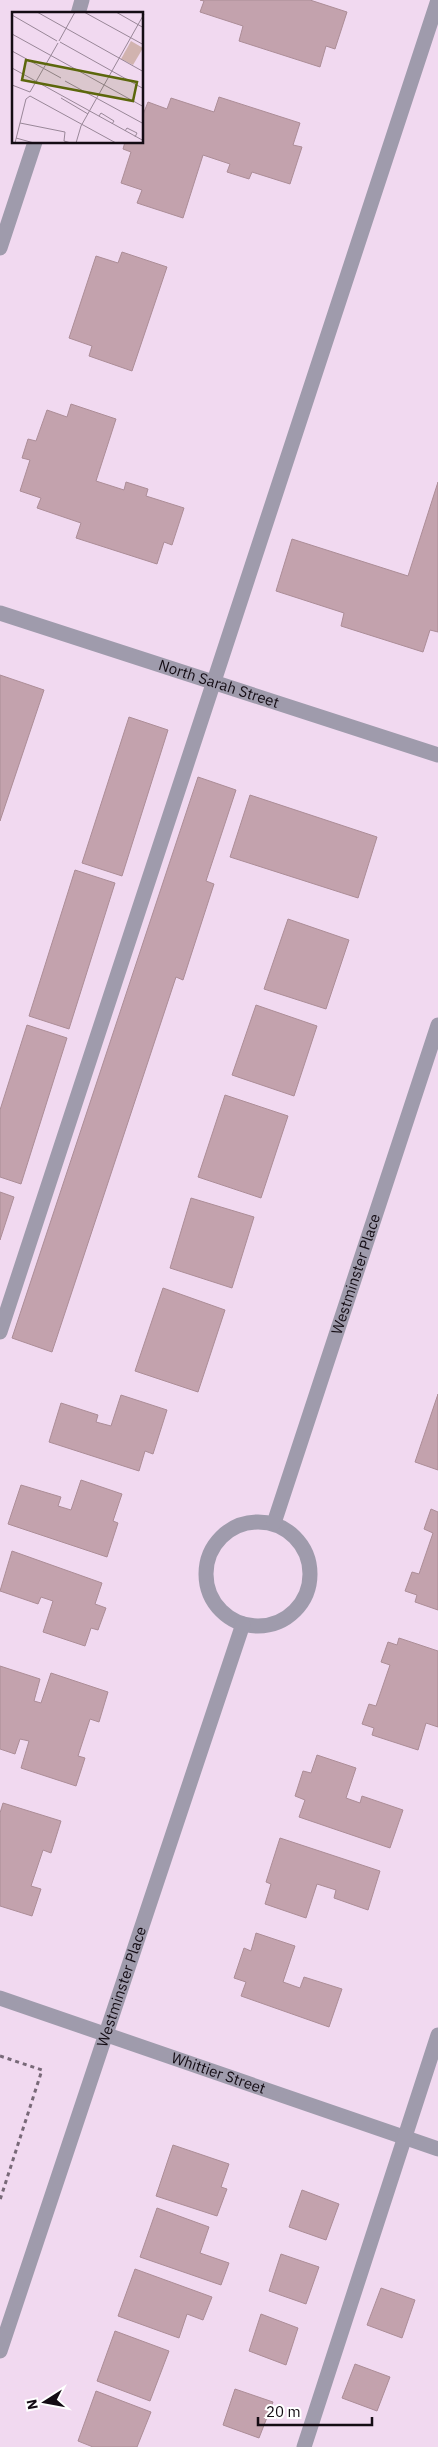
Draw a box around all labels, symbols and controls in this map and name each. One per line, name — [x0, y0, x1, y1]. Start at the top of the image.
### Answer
inset map — [12, 12, 144, 144]
street label: North Sarah Street — [156, 655, 282, 712]
street label: Westminster Place — [327, 1211, 384, 1337]
street label: Westminster Place — [92, 1924, 150, 2049]
street label: Whittier Street — [169, 2048, 268, 2098]
north arrow — [20, 2377, 70, 2427]
scale bar — [258, 2394, 372, 2426]
text: N — [22, 2398, 42, 2411]
text: 20 m — [266, 2402, 301, 2421]

